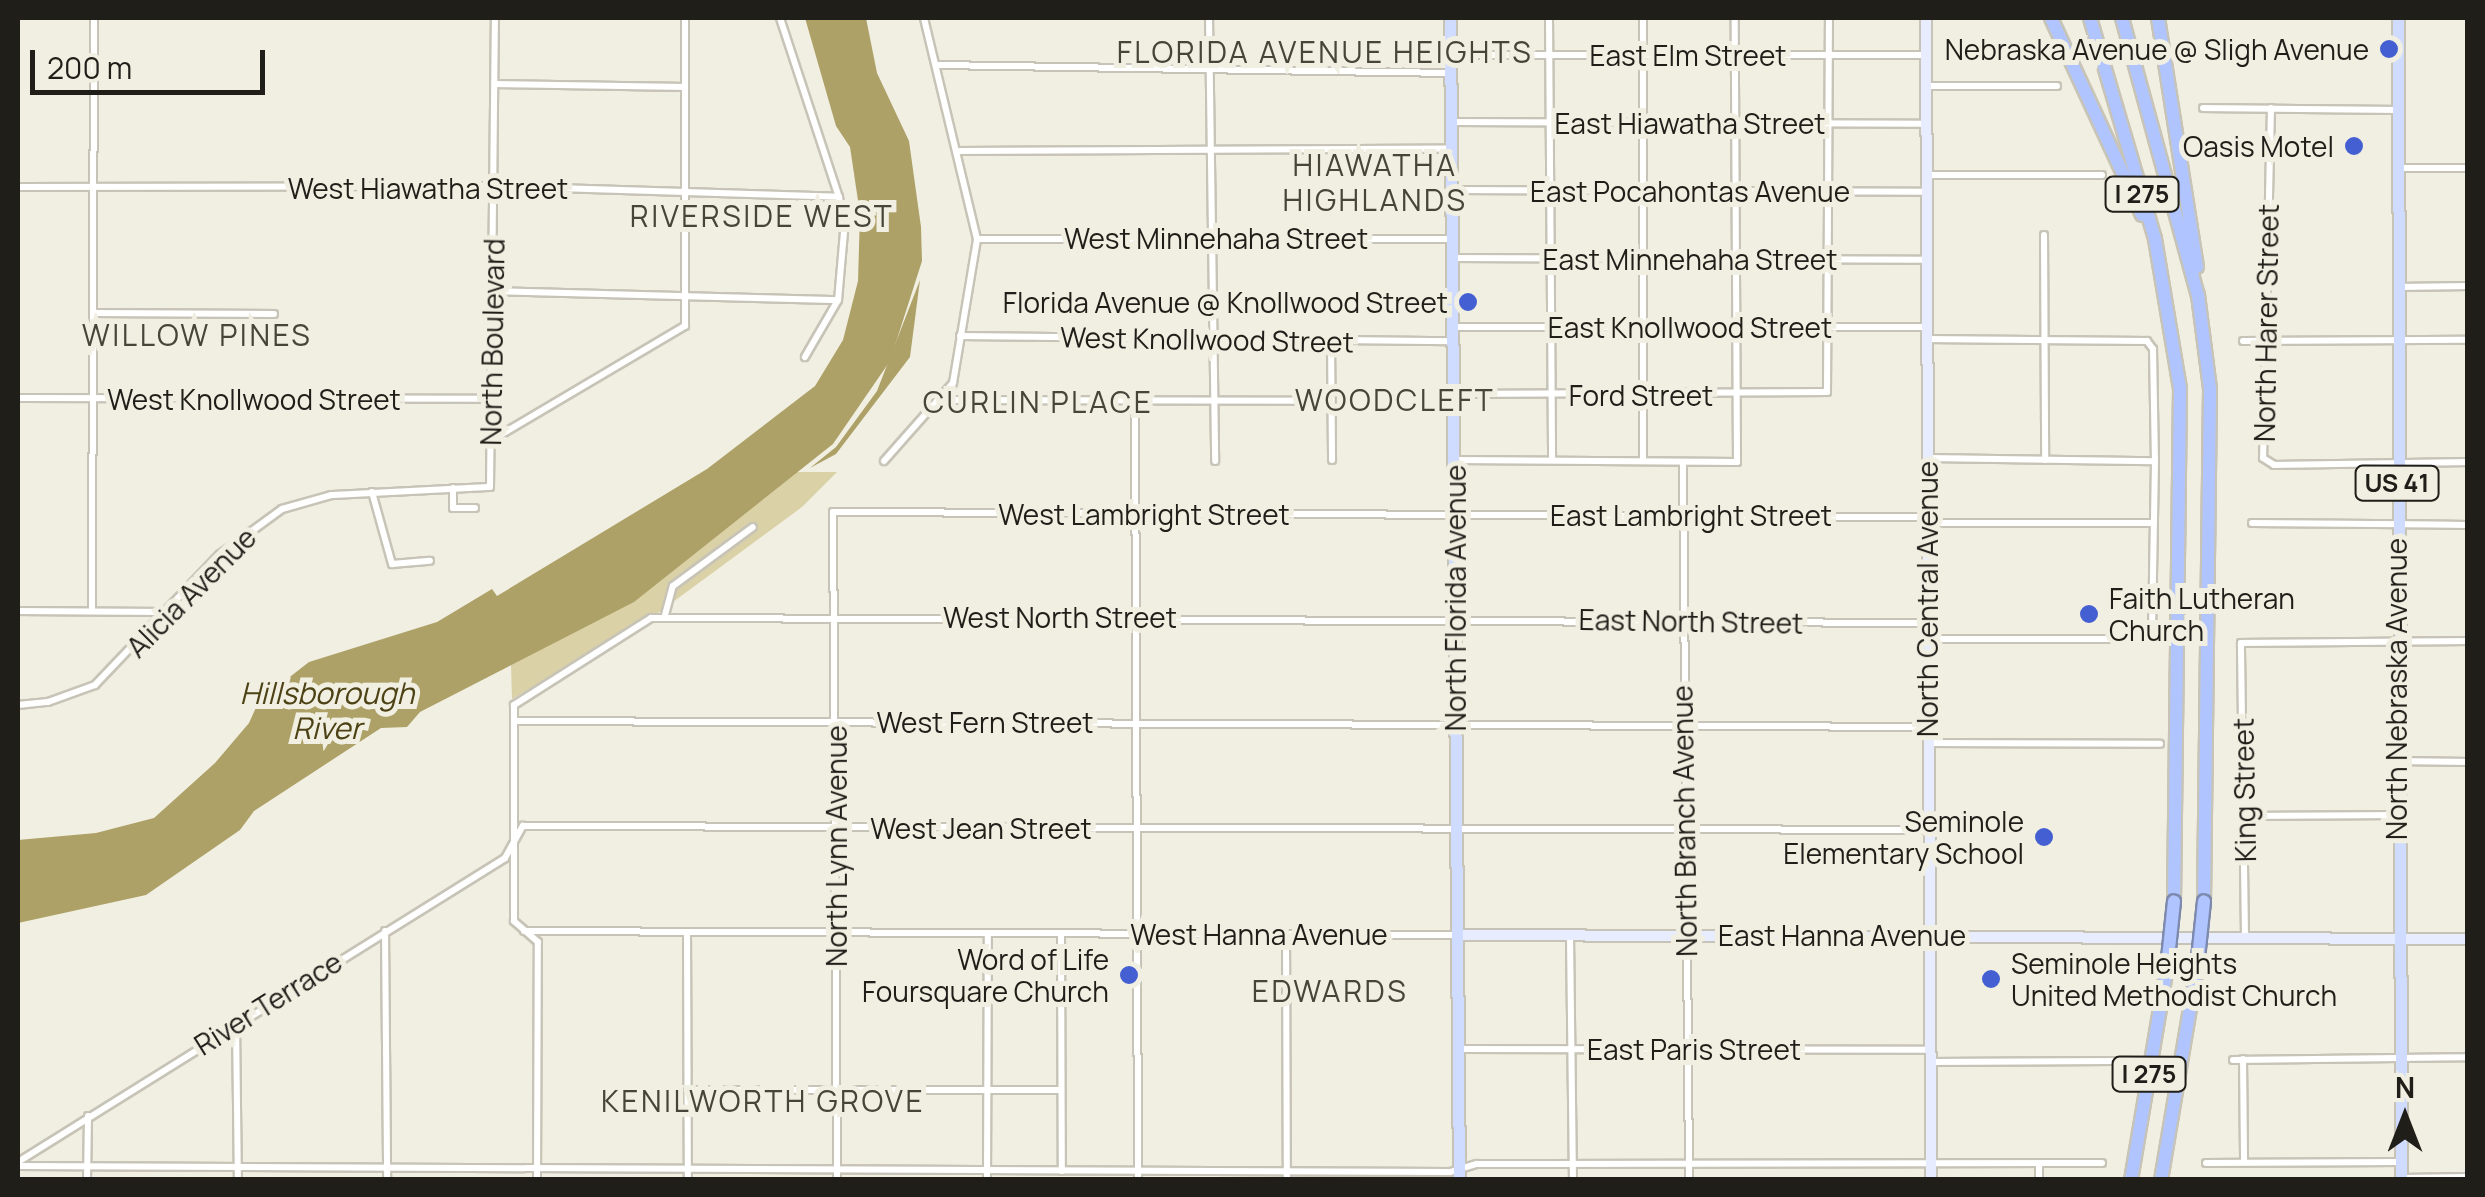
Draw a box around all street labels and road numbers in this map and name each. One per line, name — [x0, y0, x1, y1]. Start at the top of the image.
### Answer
street label: East Elm Street — [1589, 38, 1787, 72]
street label: East Hiawatha Street — [1554, 106, 1826, 140]
street label: West Hiawatha Street — [288, 171, 568, 205]
street label: East Pocahontas Avenue — [1530, 174, 1850, 208]
road number: I 275 — [2104, 174, 2180, 214]
street label: North Harer Street — [2247, 204, 2285, 442]
street label: West Minnehaha Street — [1064, 221, 1368, 255]
street label: North Boulevard — [473, 238, 511, 446]
street label: East Minnehaha Street — [1543, 242, 1837, 276]
street label: East Knollwood Street — [1548, 310, 1832, 344]
street label: West Knollwood Street — [1060, 320, 1354, 358]
street label: Ford Street — [1569, 378, 1713, 412]
street label: West Knollwood Street — [107, 382, 401, 416]
street label: North Central Avenue — [1910, 461, 1944, 737]
road number: US 41 — [2354, 463, 2440, 503]
street label: North Florida Avenue — [1438, 465, 1472, 731]
street label: West Lambright Street — [998, 497, 1290, 531]
street label: East Lambright Street — [1550, 498, 1832, 532]
street label: Alicia Avenue — [119, 520, 263, 664]
street label: North Nebraska Avenue — [2379, 538, 2413, 840]
street label: West North Street — [943, 600, 1177, 634]
street label: East North Street — [1578, 602, 1804, 640]
street label: North Branch Avenue — [1665, 685, 1703, 957]
street label: West Fern Street — [877, 705, 1093, 739]
street label: King Street — [2226, 718, 2262, 862]
street label: North Lynn Avenue — [819, 725, 853, 967]
street label: West Jean Street — [870, 811, 1092, 845]
street label: West Hanna Avenue — [1130, 917, 1388, 951]
street label: East Hanna Avenue — [1718, 918, 1966, 952]
street label: River Terrace — [188, 944, 348, 1062]
street label: East Paris Street — [1587, 1032, 1801, 1066]
road number: I 275 — [2112, 1054, 2186, 1094]

